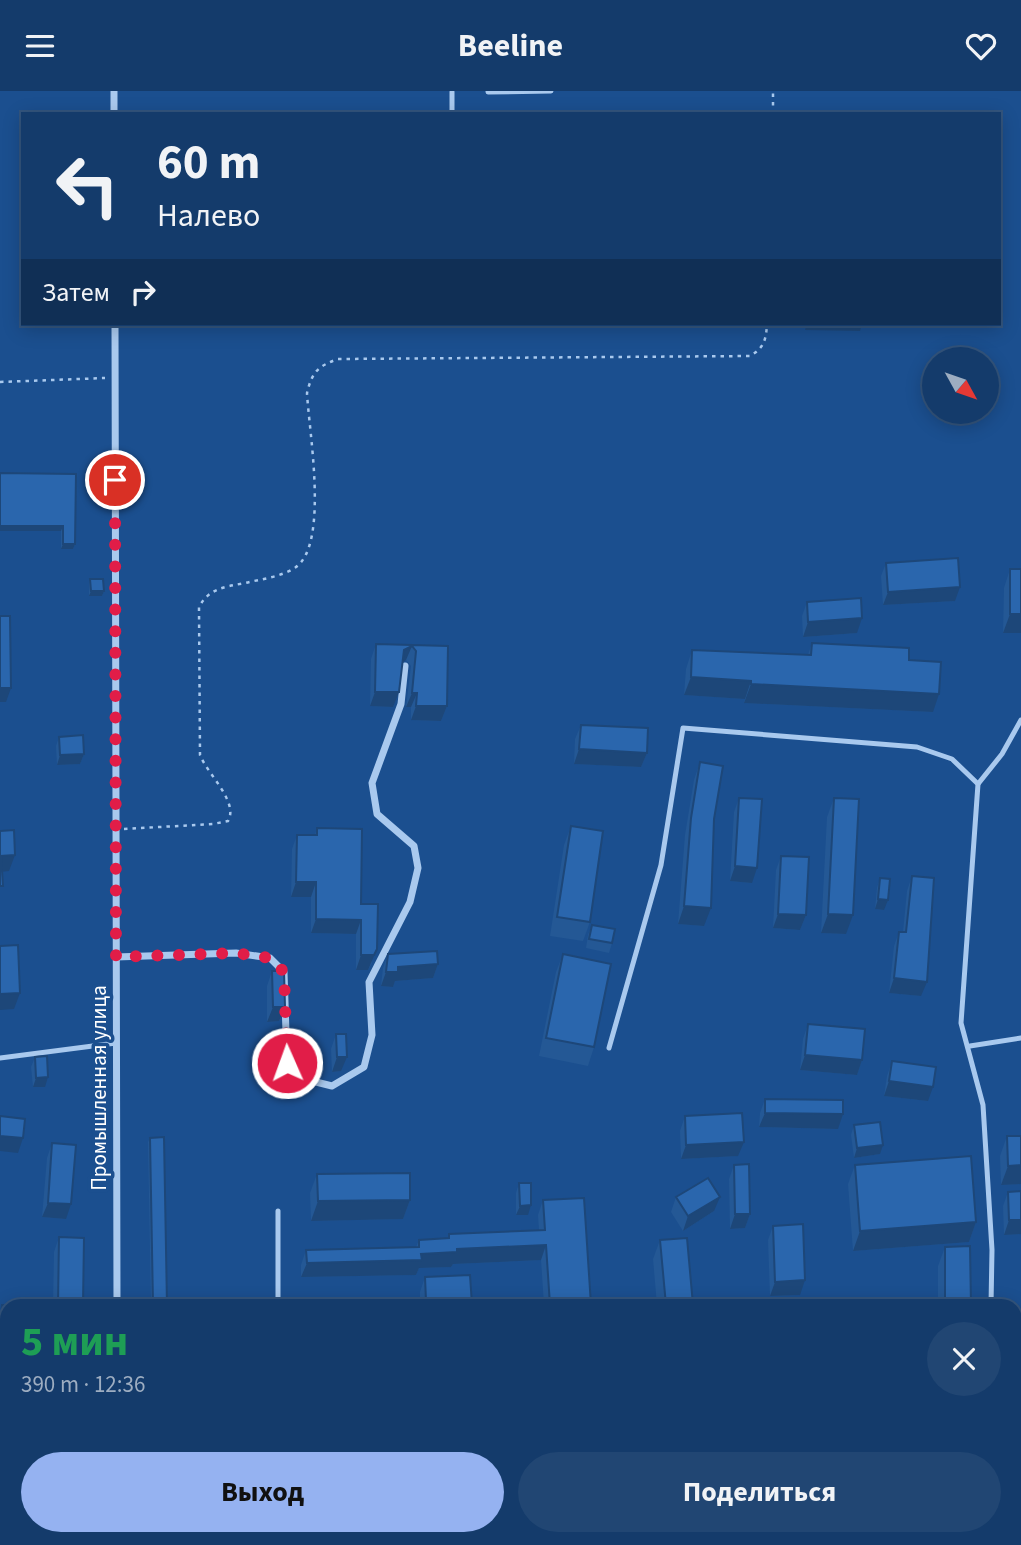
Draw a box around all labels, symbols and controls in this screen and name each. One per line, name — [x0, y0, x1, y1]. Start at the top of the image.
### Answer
text: Beeline — [458, 23, 563, 69]
icon: menu — [21, 27, 59, 65]
icon: heart — [962, 27, 1000, 65]
text: 60 m — [157, 128, 261, 198]
icon: left — [42, 140, 133, 231]
text: Налево — [157, 193, 260, 239]
icon: right — [124, 273, 162, 311]
text: Затем — [42, 274, 110, 311]
north arrow — [922, 347, 999, 423]
map controls — [922, 347, 999, 424]
pin — [85, 450, 145, 510]
icon: arrive — [96, 461, 134, 499]
street label: Промышленная улица — [84, 985, 114, 1191]
position arrow — [250, 1026, 324, 1100]
text: 5 мин — [21, 1312, 128, 1372]
button: close — [927, 1322, 1001, 1396]
text: 390 m · 12:36 — [21, 1368, 145, 1401]
button: Выход — [21, 1452, 504, 1532]
button: Поделиться — [518, 1452, 1001, 1532]

